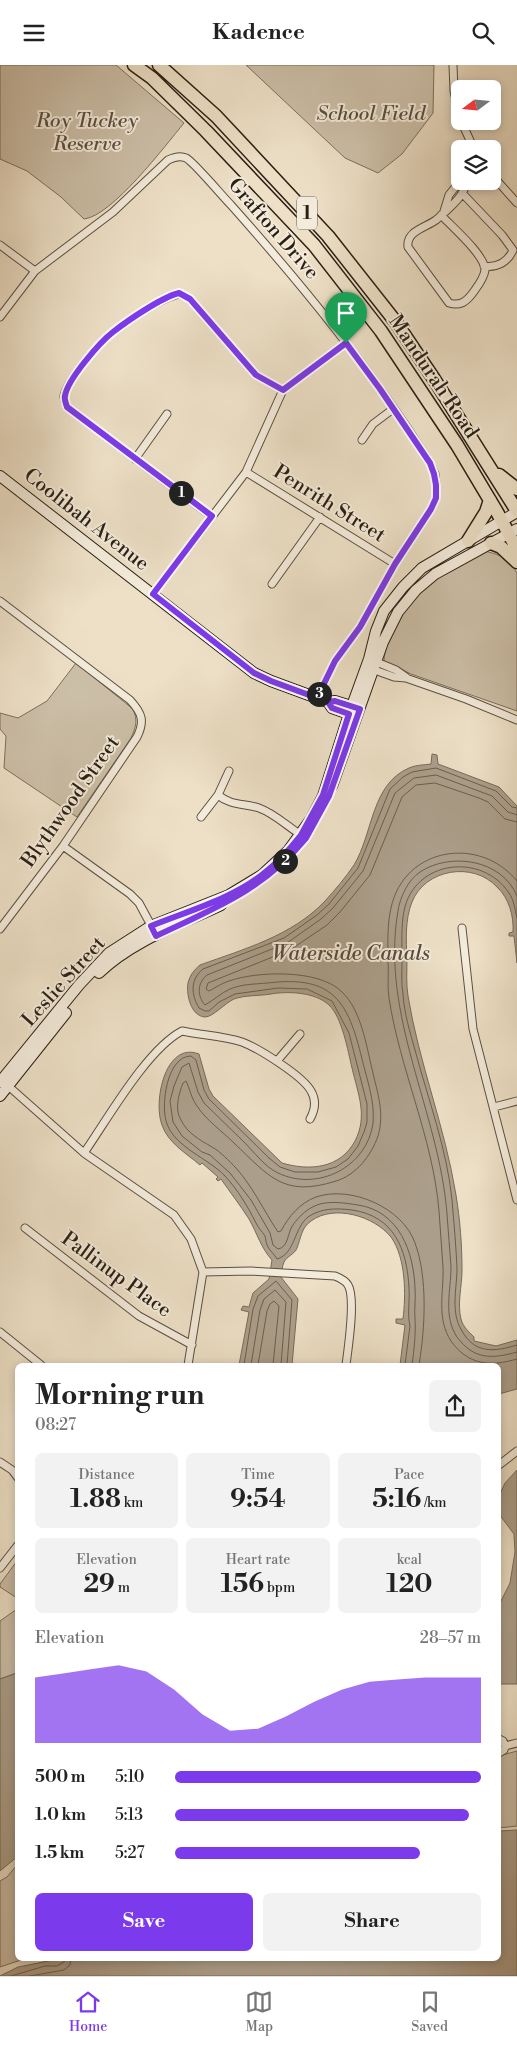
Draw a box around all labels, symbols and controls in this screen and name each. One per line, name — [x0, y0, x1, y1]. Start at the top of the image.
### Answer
icon: menu — [20, 19, 48, 47]
text: Kadence — [212, 19, 305, 46]
icon: search — [469, 19, 497, 47]
north arrow — [451, 80, 501, 130]
map controls — [451, 80, 501, 190]
park label: School Field — [317, 102, 426, 127]
park label: Roy Tuckey Reserve — [35, 109, 138, 157]
button: layers — [451, 140, 501, 190]
street label: Grafton Drive — [222, 173, 324, 285]
road number: 1 — [297, 197, 317, 229]
pin — [325, 292, 367, 343]
icon: arrive — [332, 299, 360, 327]
street label: Mandurah Road — [382, 310, 484, 444]
street label: Penrith Street — [268, 460, 390, 548]
street label: Coolibah Avenue — [18, 463, 154, 577]
pin: 1 — [168, 481, 194, 505]
text: 1 — [178, 484, 185, 502]
pin: 3 — [306, 681, 332, 707]
text: 3 — [315, 685, 324, 703]
street label: Blythwood Street — [16, 731, 126, 873]
pin: 2 — [272, 849, 298, 873]
text: 2 — [281, 852, 290, 870]
street label: Leslie Street — [17, 932, 111, 1032]
water label: Waterside Canals — [272, 941, 430, 967]
street label: Pallinup Place — [56, 1227, 176, 1323]
text: Morning run — [35, 1378, 204, 1413]
button: share — [429, 1380, 481, 1432]
text: 08:27 — [35, 1415, 76, 1435]
text: Distance — [78, 1466, 135, 1484]
text: Time — [241, 1466, 275, 1484]
text: Pace — [394, 1466, 424, 1484]
text: 1.88 — [70, 1484, 121, 1515]
text: 9:54 — [230, 1484, 286, 1515]
text: 5:16 — [372, 1484, 421, 1515]
text: km — [121, 1494, 143, 1512]
text: /km — [421, 1494, 446, 1512]
text: Elevation — [76, 1551, 137, 1569]
text: Heart rate — [226, 1551, 290, 1569]
text: kcal — [397, 1551, 422, 1569]
text: 29 — [83, 1569, 115, 1600]
text: 156 — [221, 1569, 264, 1600]
text: 120 — [386, 1569, 432, 1600]
text: m — [115, 1579, 130, 1597]
text: bpm — [264, 1579, 295, 1597]
text: Elevation — [35, 1628, 104, 1648]
text: 28–57 m — [420, 1628, 481, 1648]
text: 500 m — [35, 1767, 85, 1787]
text: 5:10 — [115, 1767, 144, 1787]
text: 1.0 km — [35, 1805, 86, 1825]
text: 5:13 — [115, 1805, 143, 1825]
text: 1.5 km — [35, 1843, 84, 1863]
text: 5:27 — [115, 1843, 145, 1863]
button: Save — [35, 1893, 253, 1951]
button: Share — [263, 1893, 481, 1951]
tab: Home — [69, 1988, 107, 2036]
tab: Map — [245, 1988, 273, 2036]
tab: Saved — [411, 1988, 448, 2036]

